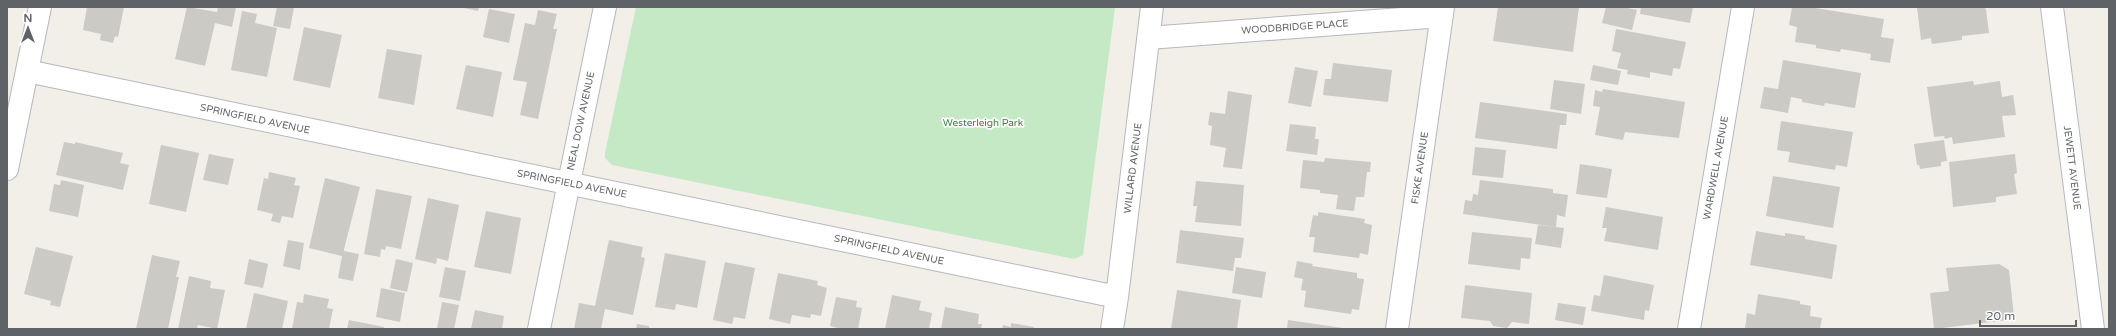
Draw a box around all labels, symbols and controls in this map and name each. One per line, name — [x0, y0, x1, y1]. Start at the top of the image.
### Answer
north arrow — [8, 8, 48, 48]
text: N — [24, 12, 32, 25]
street label: WOODBRIDGE PLACE — [1241, 17, 1349, 37]
street label: NEAL DOW AVENUE — [565, 70, 597, 172]
street label: SPRINGFIELD AVENUE — [199, 101, 311, 137]
street label: WARDWELL AVENUE — [1701, 115, 1731, 221]
park label: Westerleigh Park — [943, 117, 1024, 129]
street label: WILLARD AVENUE — [1121, 122, 1145, 214]
street label: JEWETT AVENUE — [2061, 125, 2083, 211]
street label: FISKE AVENUE — [1409, 131, 1431, 205]
street label: SPRINGFIELD AVENUE — [516, 167, 628, 201]
street label: SPRINGFIELD AVENUE — [833, 232, 945, 268]
scale bar — [1980, 302, 2076, 328]
text: 20 m — [1986, 309, 2015, 323]

